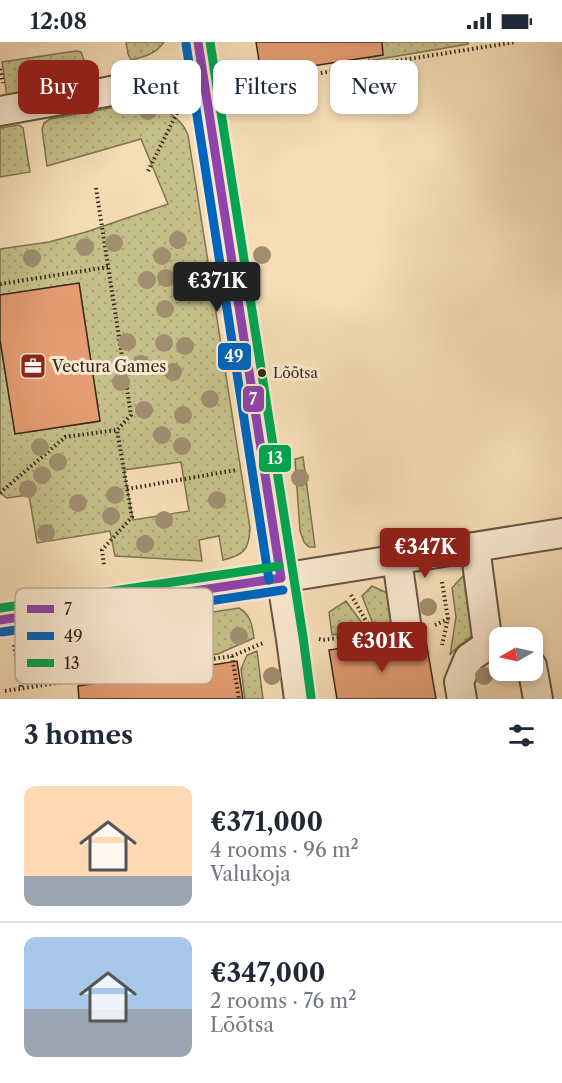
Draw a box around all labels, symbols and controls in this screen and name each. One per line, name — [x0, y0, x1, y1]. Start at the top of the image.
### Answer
text: 12:08 — [30, 8, 87, 35]
chip: Buy — [18, 60, 99, 114]
chip: Rent — [111, 60, 201, 114]
chip: Filters — [213, 60, 318, 114]
chip: New — [330, 60, 418, 114]
pin: €371K — [175, 262, 259, 313]
text: €371K — [187, 269, 247, 293]
line badge: 49 — [217, 342, 252, 371]
text: 49 — [224, 346, 244, 366]
office icon: Vectura Games — [18, 351, 48, 381]
place label: Vectura Games — [51, 356, 166, 376]
place label: Lõõtsa — [273, 364, 318, 382]
marker: Lõõtsa — [256, 367, 268, 379]
line badge: 7 — [242, 385, 265, 413]
text: 7 — [249, 389, 258, 409]
line badge: 13 — [258, 444, 292, 473]
text: 13 — [267, 448, 283, 468]
pin: €347K — [383, 528, 467, 579]
text: €347K — [394, 535, 456, 559]
legend — [15, 588, 213, 684]
text: 7 — [64, 599, 72, 619]
pin: €301K — [340, 622, 424, 673]
text: 49 — [64, 626, 83, 646]
north arrow — [489, 627, 543, 681]
map controls — [489, 627, 543, 681]
text: €301K — [351, 629, 413, 653]
text: 13 — [64, 653, 80, 673]
text: 3 homes — [24, 719, 133, 751]
icon: filters — [505, 719, 538, 752]
text: €371,000 — [210, 806, 323, 838]
icon: home — [72, 810, 144, 882]
text: 4 rooms · 96 m² — [210, 838, 359, 862]
text: Valukoja — [210, 862, 291, 886]
text: €347,000 — [210, 957, 325, 989]
icon: home — [72, 961, 144, 1033]
text: 2 rooms · 76 m² — [210, 989, 356, 1013]
text: Lõõtsa — [210, 1013, 274, 1037]

